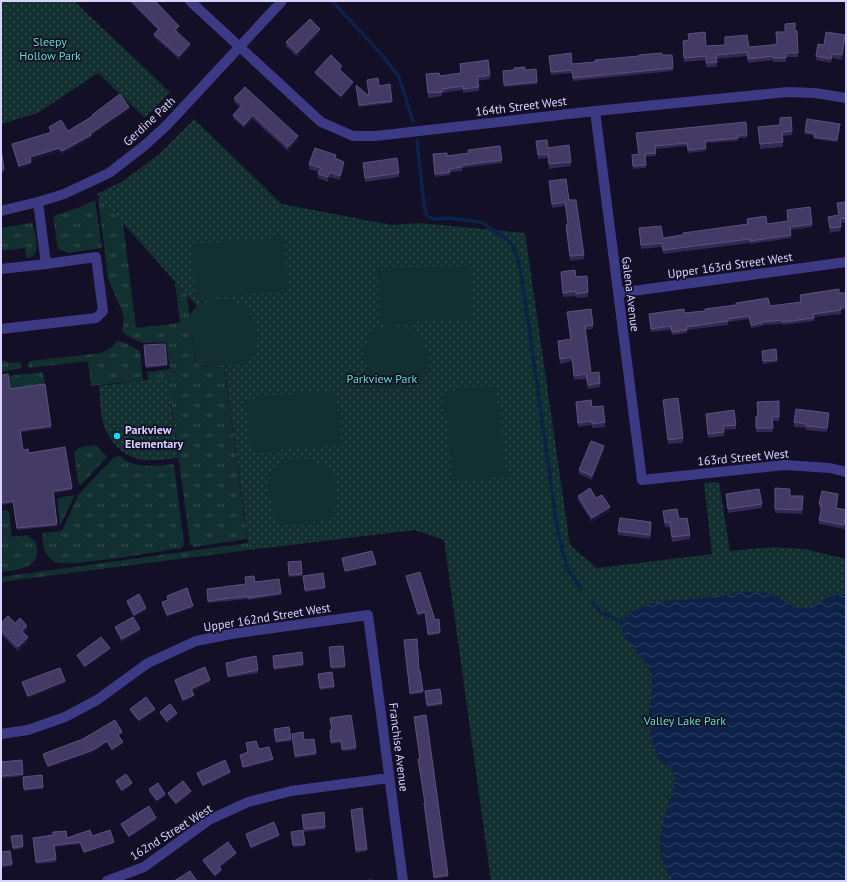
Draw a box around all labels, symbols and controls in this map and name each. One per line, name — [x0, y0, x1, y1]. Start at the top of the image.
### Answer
park label: Sleepy Hollow Park — [19, 34, 81, 63]
street label: Gerdine Path — [120, 93, 178, 149]
street label: 164th Street West — [475, 93, 567, 119]
street label: Upper 163rd Street West — [667, 249, 793, 281]
street label: Galena Avenue — [619, 256, 643, 332]
park label: Parkview Park — [347, 371, 418, 386]
place label: Parkview Elementary — [125, 422, 184, 451]
marker: Parkview Elementary — [112, 431, 122, 441]
street label: 163rd Street West — [697, 446, 789, 468]
street label: Upper 162nd Street West — [202, 600, 332, 634]
street label: Franchise Avenue — [386, 702, 412, 792]
park label: Valley Lake Park — [643, 713, 726, 728]
street label: 162nd Street West — [127, 801, 215, 863]

